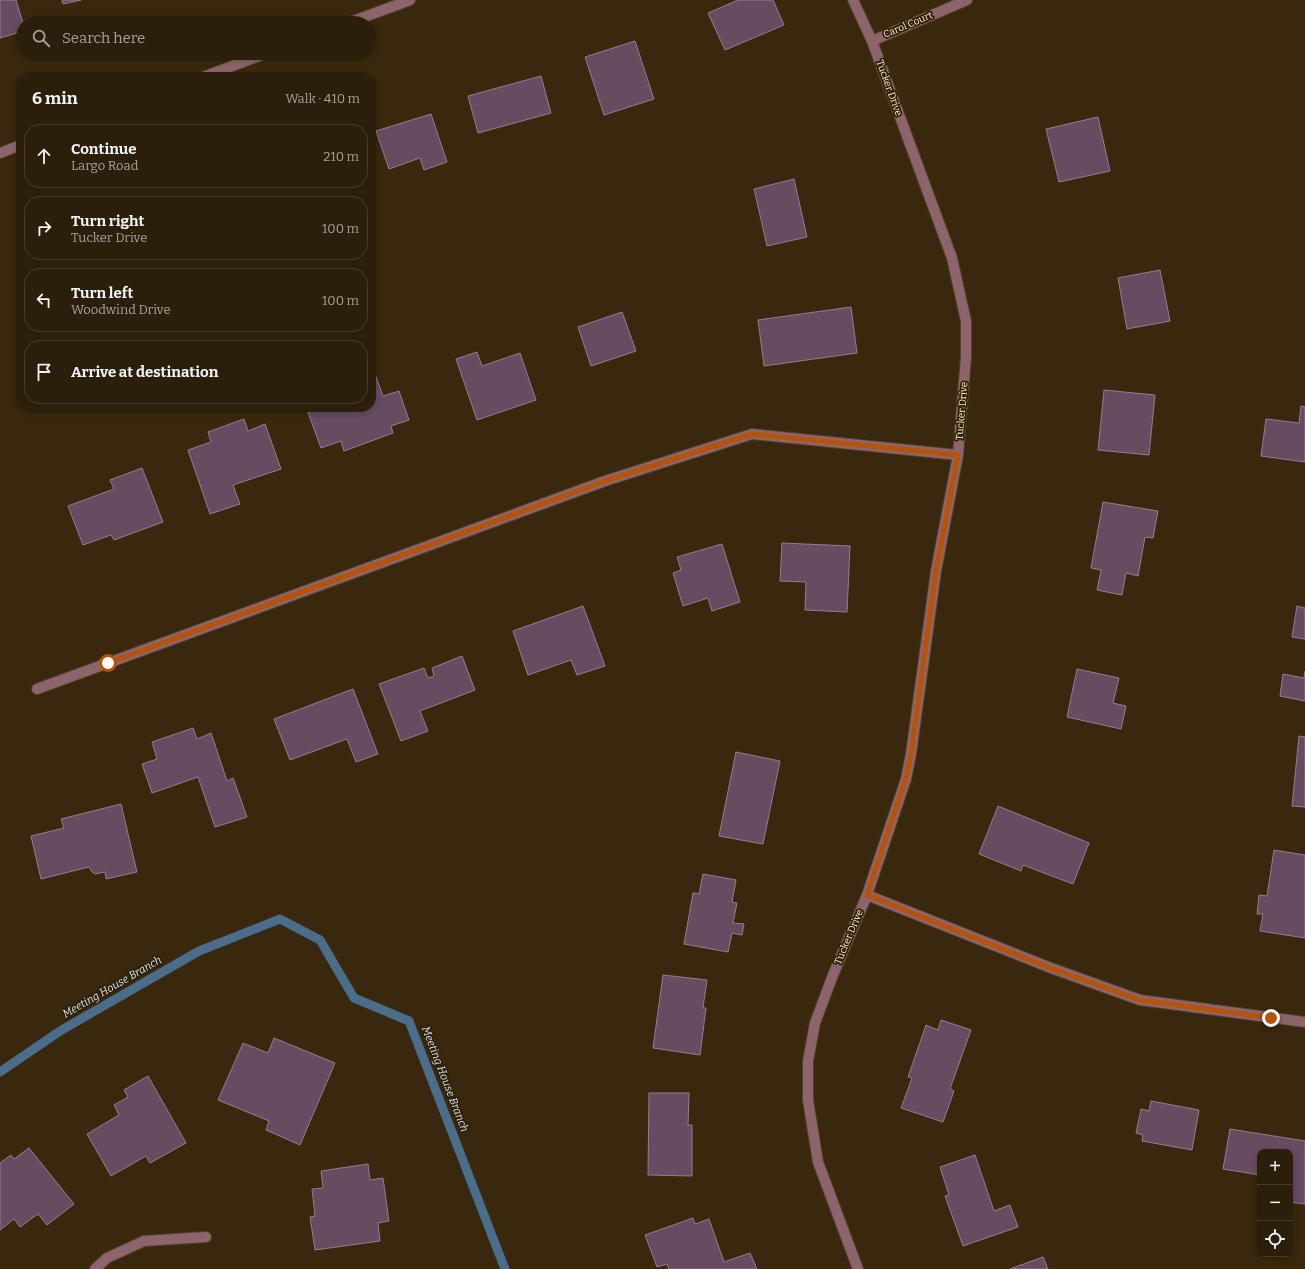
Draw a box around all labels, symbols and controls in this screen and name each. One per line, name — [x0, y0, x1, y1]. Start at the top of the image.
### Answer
street label: Carol Court — [881, 9, 935, 41]
search box — [16, 16, 376, 60]
icon: search — [30, 27, 52, 49]
text: Search here — [62, 29, 145, 47]
street label: Tucker Drive — [873, 58, 905, 118]
text: 6 min — [32, 88, 78, 109]
text: Walk · 410 m — [285, 91, 360, 106]
text: Continue — [71, 140, 137, 158]
icon: ahead — [33, 145, 55, 167]
text: 210 m — [323, 149, 359, 164]
text: Largo Road — [71, 158, 138, 173]
text: Turn right — [71, 212, 144, 230]
icon: right — [33, 217, 55, 239]
text: 100 m — [322, 221, 359, 236]
text: Tucker Drive — [71, 230, 147, 245]
text: Turn left — [71, 284, 133, 302]
icon: left — [33, 289, 55, 311]
text: 100 m — [322, 293, 359, 308]
text: Woodwind Drive — [71, 302, 171, 317]
icon: arrive — [33, 361, 55, 383]
text: Arrive at destination — [71, 363, 218, 381]
street label: Tucker Drive — [953, 381, 971, 441]
route start — [99, 654, 117, 672]
street label: Tucker Drive — [832, 908, 866, 966]
water label: Meeting House Branch — [60, 953, 164, 1021]
route end — [1262, 1009, 1280, 1027]
water label: Meeting House Branch — [419, 1024, 471, 1134]
map controls — [1257, 1149, 1293, 1257]
button: + — [1257, 1149, 1293, 1185]
button: − — [1257, 1185, 1293, 1221]
button: locate — [1257, 1221, 1293, 1257]

